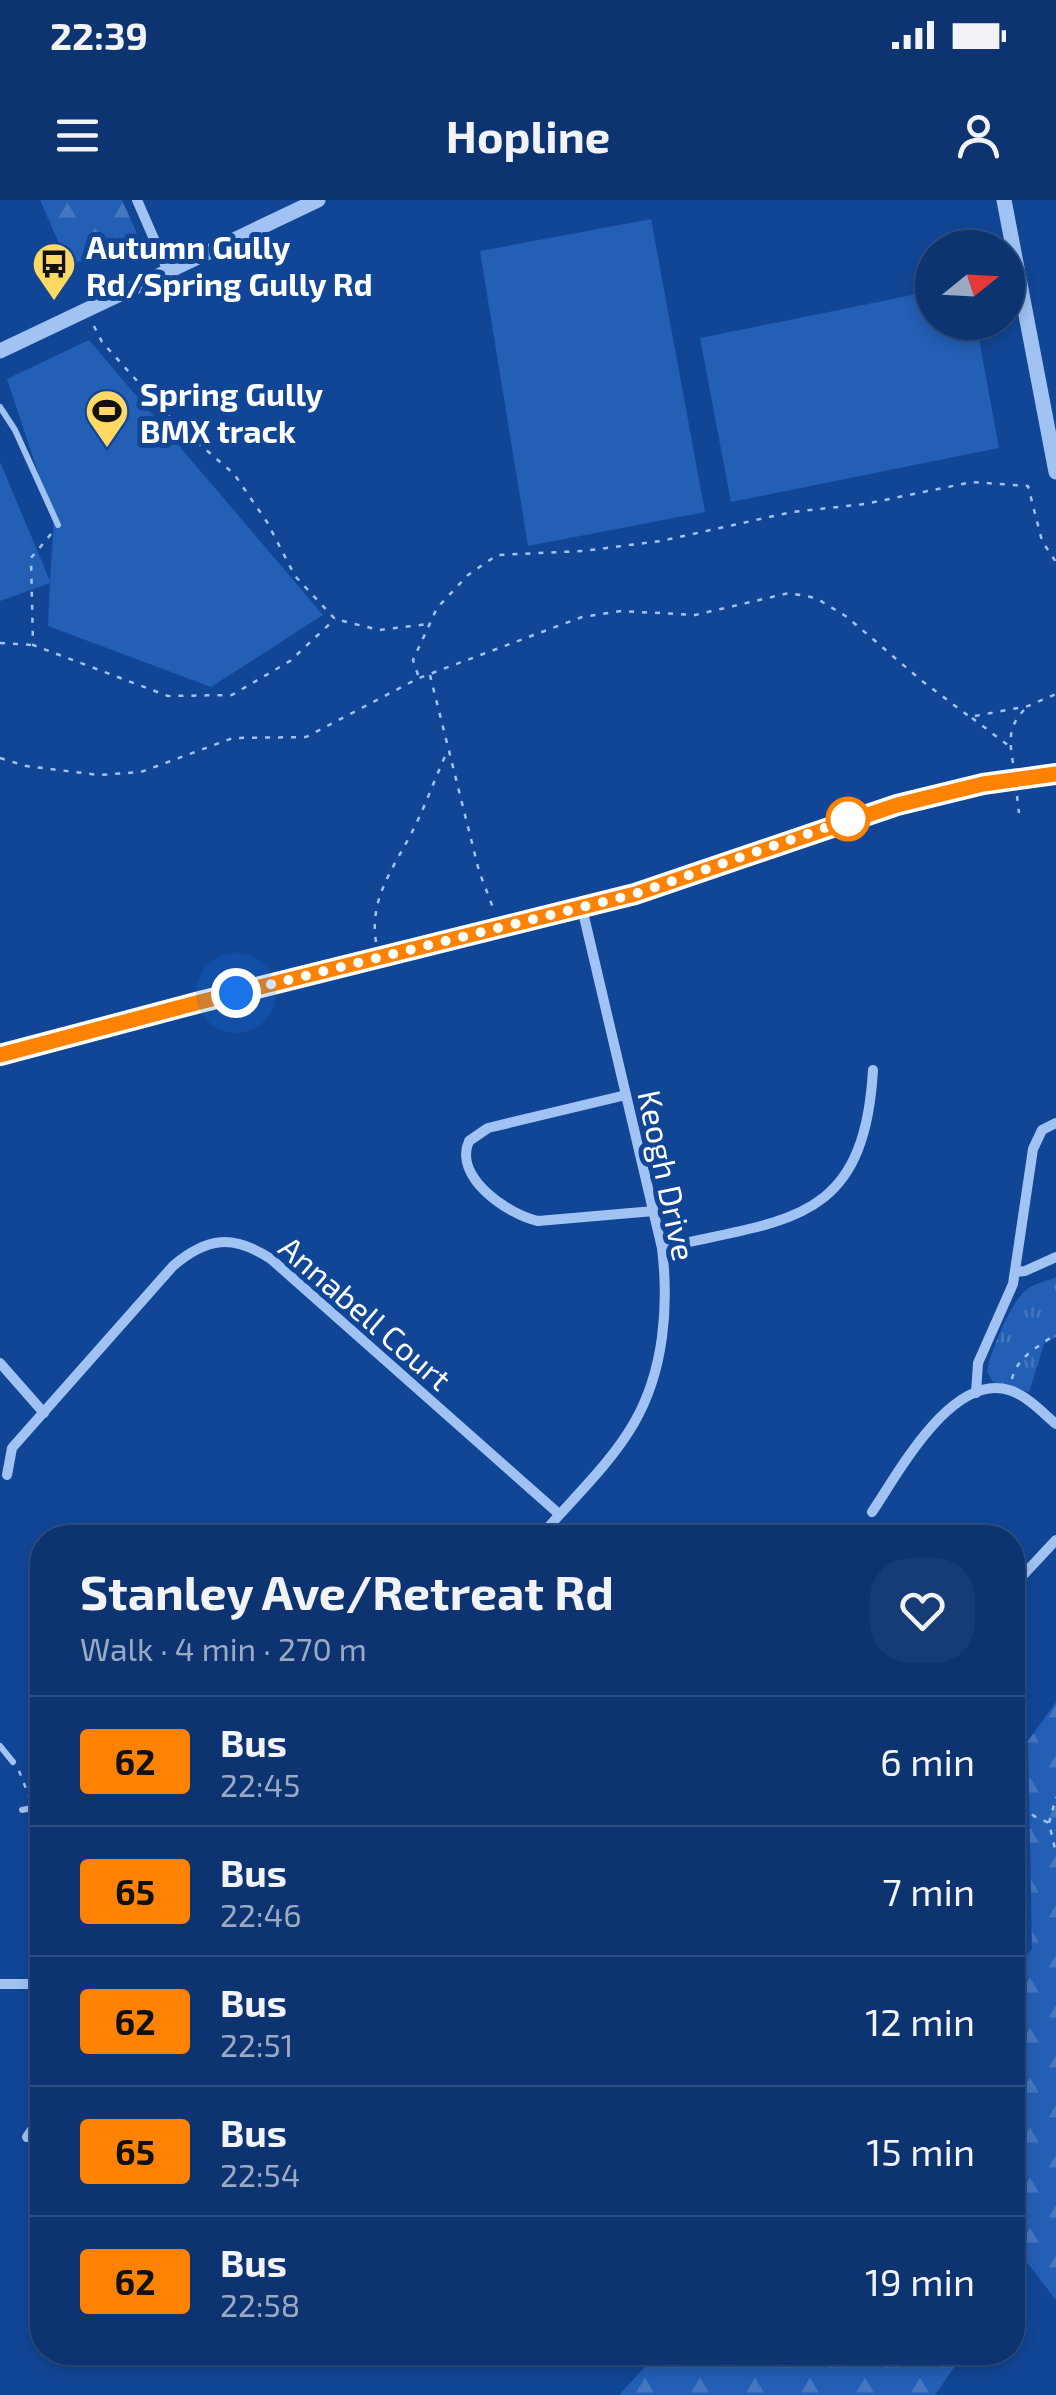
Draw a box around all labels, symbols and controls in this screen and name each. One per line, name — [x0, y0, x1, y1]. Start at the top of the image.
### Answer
text: 22:39 — [50, 12, 148, 58]
icon: menu — [50, 108, 105, 163]
text: Hopline — [446, 108, 610, 162]
icon: person — [951, 108, 1006, 163]
place label: Autumn Gully Rd/Spring Gully Rd — [86, 227, 373, 303]
north arrow — [915, 230, 1025, 340]
map controls — [915, 230, 1025, 340]
bus stop icon: Autumn Gully Rd/Spring Gully Rd — [31, 241, 77, 302]
place label: Spring Gully BMX track — [140, 374, 323, 449]
sports icon: Spring Gully BMX track — [84, 388, 130, 449]
unlabelled marker — [827, 798, 869, 840]
your location — [211, 968, 261, 1018]
street label: Keogh Drive — [631, 1086, 705, 1264]
street label: Annabell Court — [272, 1227, 460, 1397]
button: heart — [870, 1558, 975, 1663]
text: Stanley Ave/Retreat Rd — [80, 1562, 614, 1620]
text: Walk · 4 min · 270 m — [80, 1629, 367, 1667]
text: Bus — [220, 1719, 287, 1765]
text: 6 min — [880, 1738, 975, 1784]
text: 62 — [115, 1740, 156, 1782]
text: 22:45 — [220, 1765, 300, 1803]
text: Bus — [220, 1849, 287, 1895]
text: 7 min — [882, 1868, 975, 1914]
text: 65 — [115, 1870, 155, 1912]
text: 22:46 — [220, 1895, 302, 1933]
text: Bus — [220, 1979, 287, 2025]
text: 12 min — [865, 1998, 975, 2044]
text: 62 — [115, 2000, 156, 2042]
text: 22:51 — [220, 2025, 293, 2063]
text: Bus — [220, 2109, 287, 2155]
text: 15 min — [866, 2128, 975, 2174]
text: 65 — [115, 2130, 155, 2172]
text: 22:54 — [220, 2155, 300, 2193]
text: Bus — [220, 2239, 287, 2285]
text: 19 min — [865, 2258, 975, 2304]
text: 62 — [115, 2260, 156, 2302]
text: 22:58 — [220, 2285, 300, 2323]

